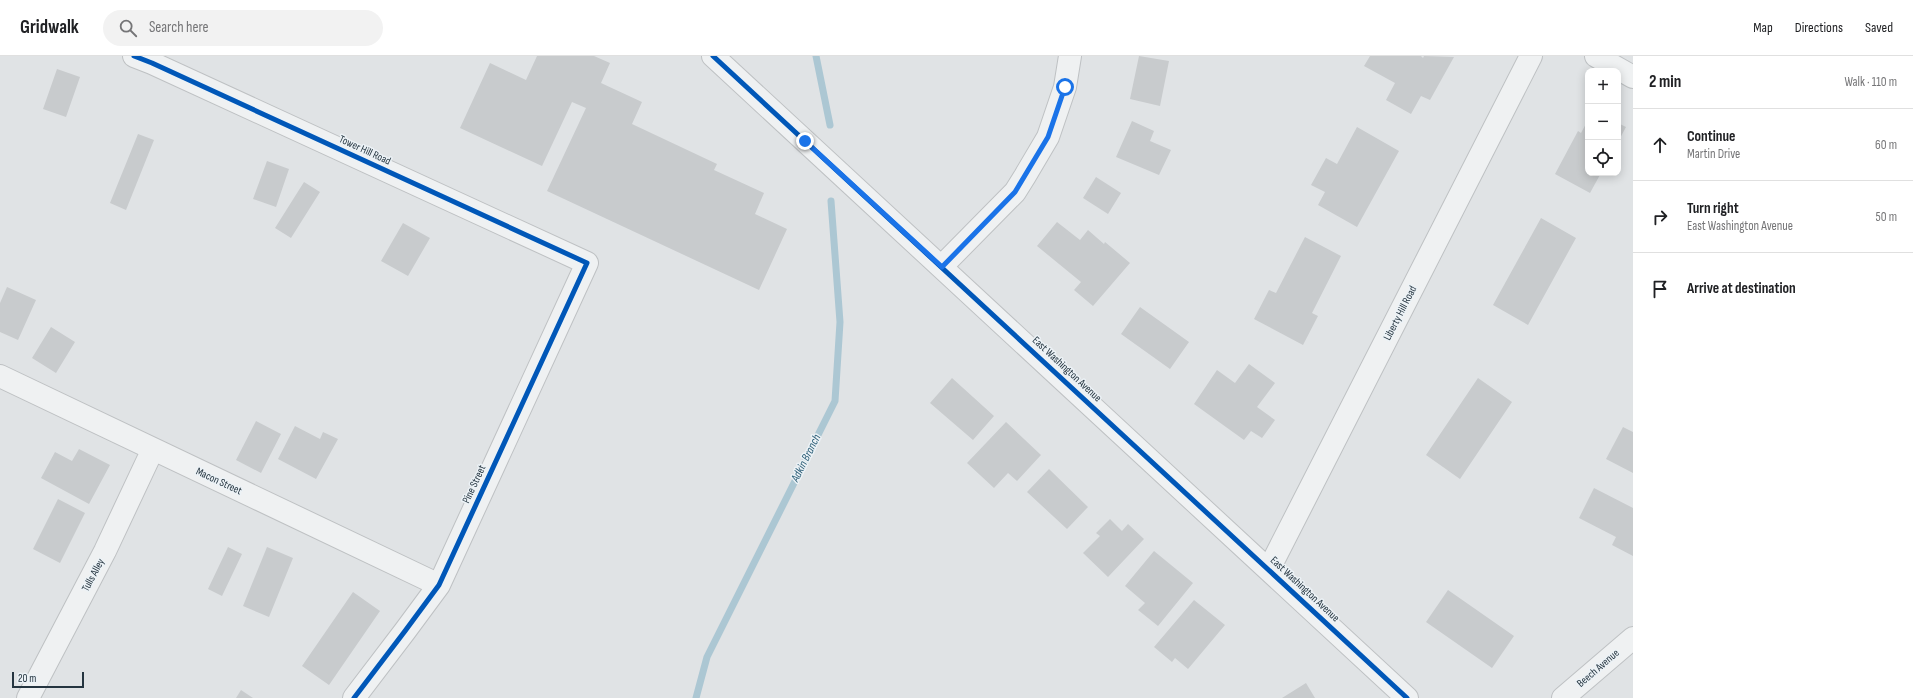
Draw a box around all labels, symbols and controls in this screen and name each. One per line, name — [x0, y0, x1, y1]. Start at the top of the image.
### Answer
search box — [103, 10, 383, 46]
text: Gridwalk — [20, 16, 79, 39]
icon: search — [117, 17, 139, 39]
text: Search here — [149, 18, 209, 37]
text: Map — [1753, 19, 1773, 36]
text: Directions — [1795, 19, 1843, 36]
text: Saved — [1865, 19, 1893, 36]
map controls — [1585, 68, 1621, 176]
button: + — [1585, 68, 1621, 104]
text: 2 min — [1649, 72, 1681, 92]
text: Walk · 110 m — [1844, 74, 1897, 90]
route start — [1056, 78, 1074, 96]
button: − — [1585, 104, 1621, 140]
text: Continue — [1687, 127, 1736, 146]
street label: Tower Hill Road — [337, 132, 393, 168]
route end — [796, 132, 814, 150]
icon: ahead — [1649, 134, 1671, 156]
text: 60 m — [1875, 137, 1897, 153]
button: locate — [1585, 140, 1621, 176]
text: Martin Drive — [1687, 146, 1740, 162]
text: Turn right — [1687, 199, 1739, 218]
icon: right — [1649, 206, 1671, 228]
text: 50 m — [1876, 209, 1897, 225]
text: East Washington Avenue — [1687, 218, 1793, 234]
icon: arrive — [1649, 278, 1671, 300]
text: Arrive at destination — [1687, 279, 1796, 298]
street label: Liberty Hill Road — [1381, 283, 1419, 342]
street label: East Washington Avenue — [1030, 334, 1104, 404]
water label: Adkin Branch — [787, 432, 824, 485]
street label: Pine Street — [459, 462, 489, 505]
street label: Macon Street — [194, 465, 245, 498]
street label: East Washington Avenue — [1268, 554, 1342, 624]
street label: Tulls Alley — [79, 556, 107, 594]
street label: Beech Avenue — [1574, 646, 1622, 690]
scale bar — [12, 670, 84, 689]
text: 20 m — [18, 672, 36, 685]

